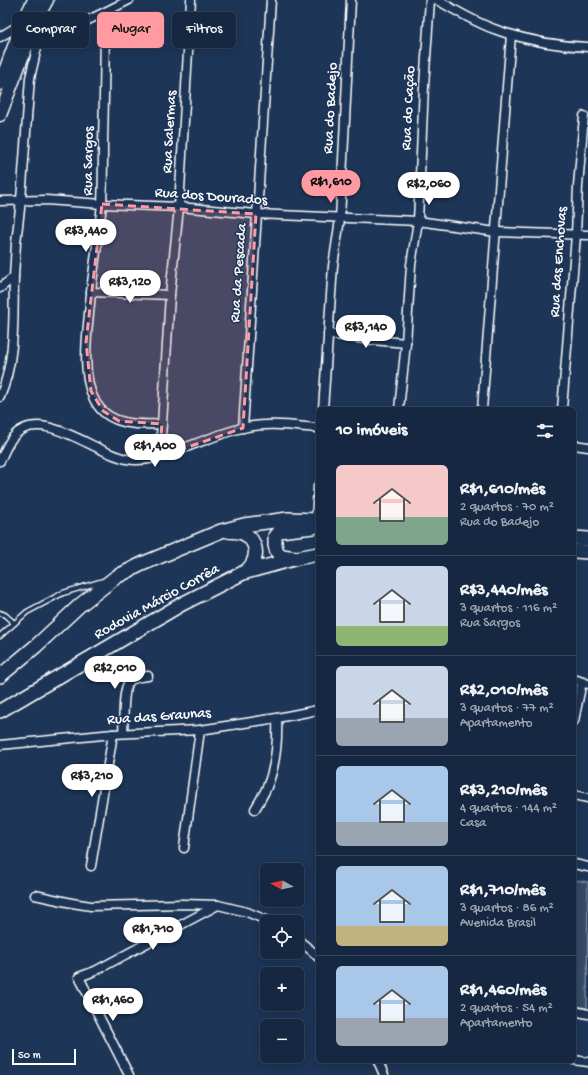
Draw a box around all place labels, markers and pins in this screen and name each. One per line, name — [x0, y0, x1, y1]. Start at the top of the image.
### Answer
pin: R$1,610 — [294, 170, 368, 204]
pin: R$2,060 — [392, 172, 466, 206]
pin: R$3,440 — [49, 219, 123, 253]
pin: R$3,120 — [93, 270, 167, 304]
pin: R$3,140 — [329, 315, 403, 349]
pin: R$1,400 — [118, 434, 192, 468]
pin: R$2,010 — [78, 656, 152, 690]
pin: R$3,210 — [55, 764, 129, 798]
pin: R$1,710 — [116, 917, 190, 951]
pin: R$1,460 — [76, 988, 150, 1022]

